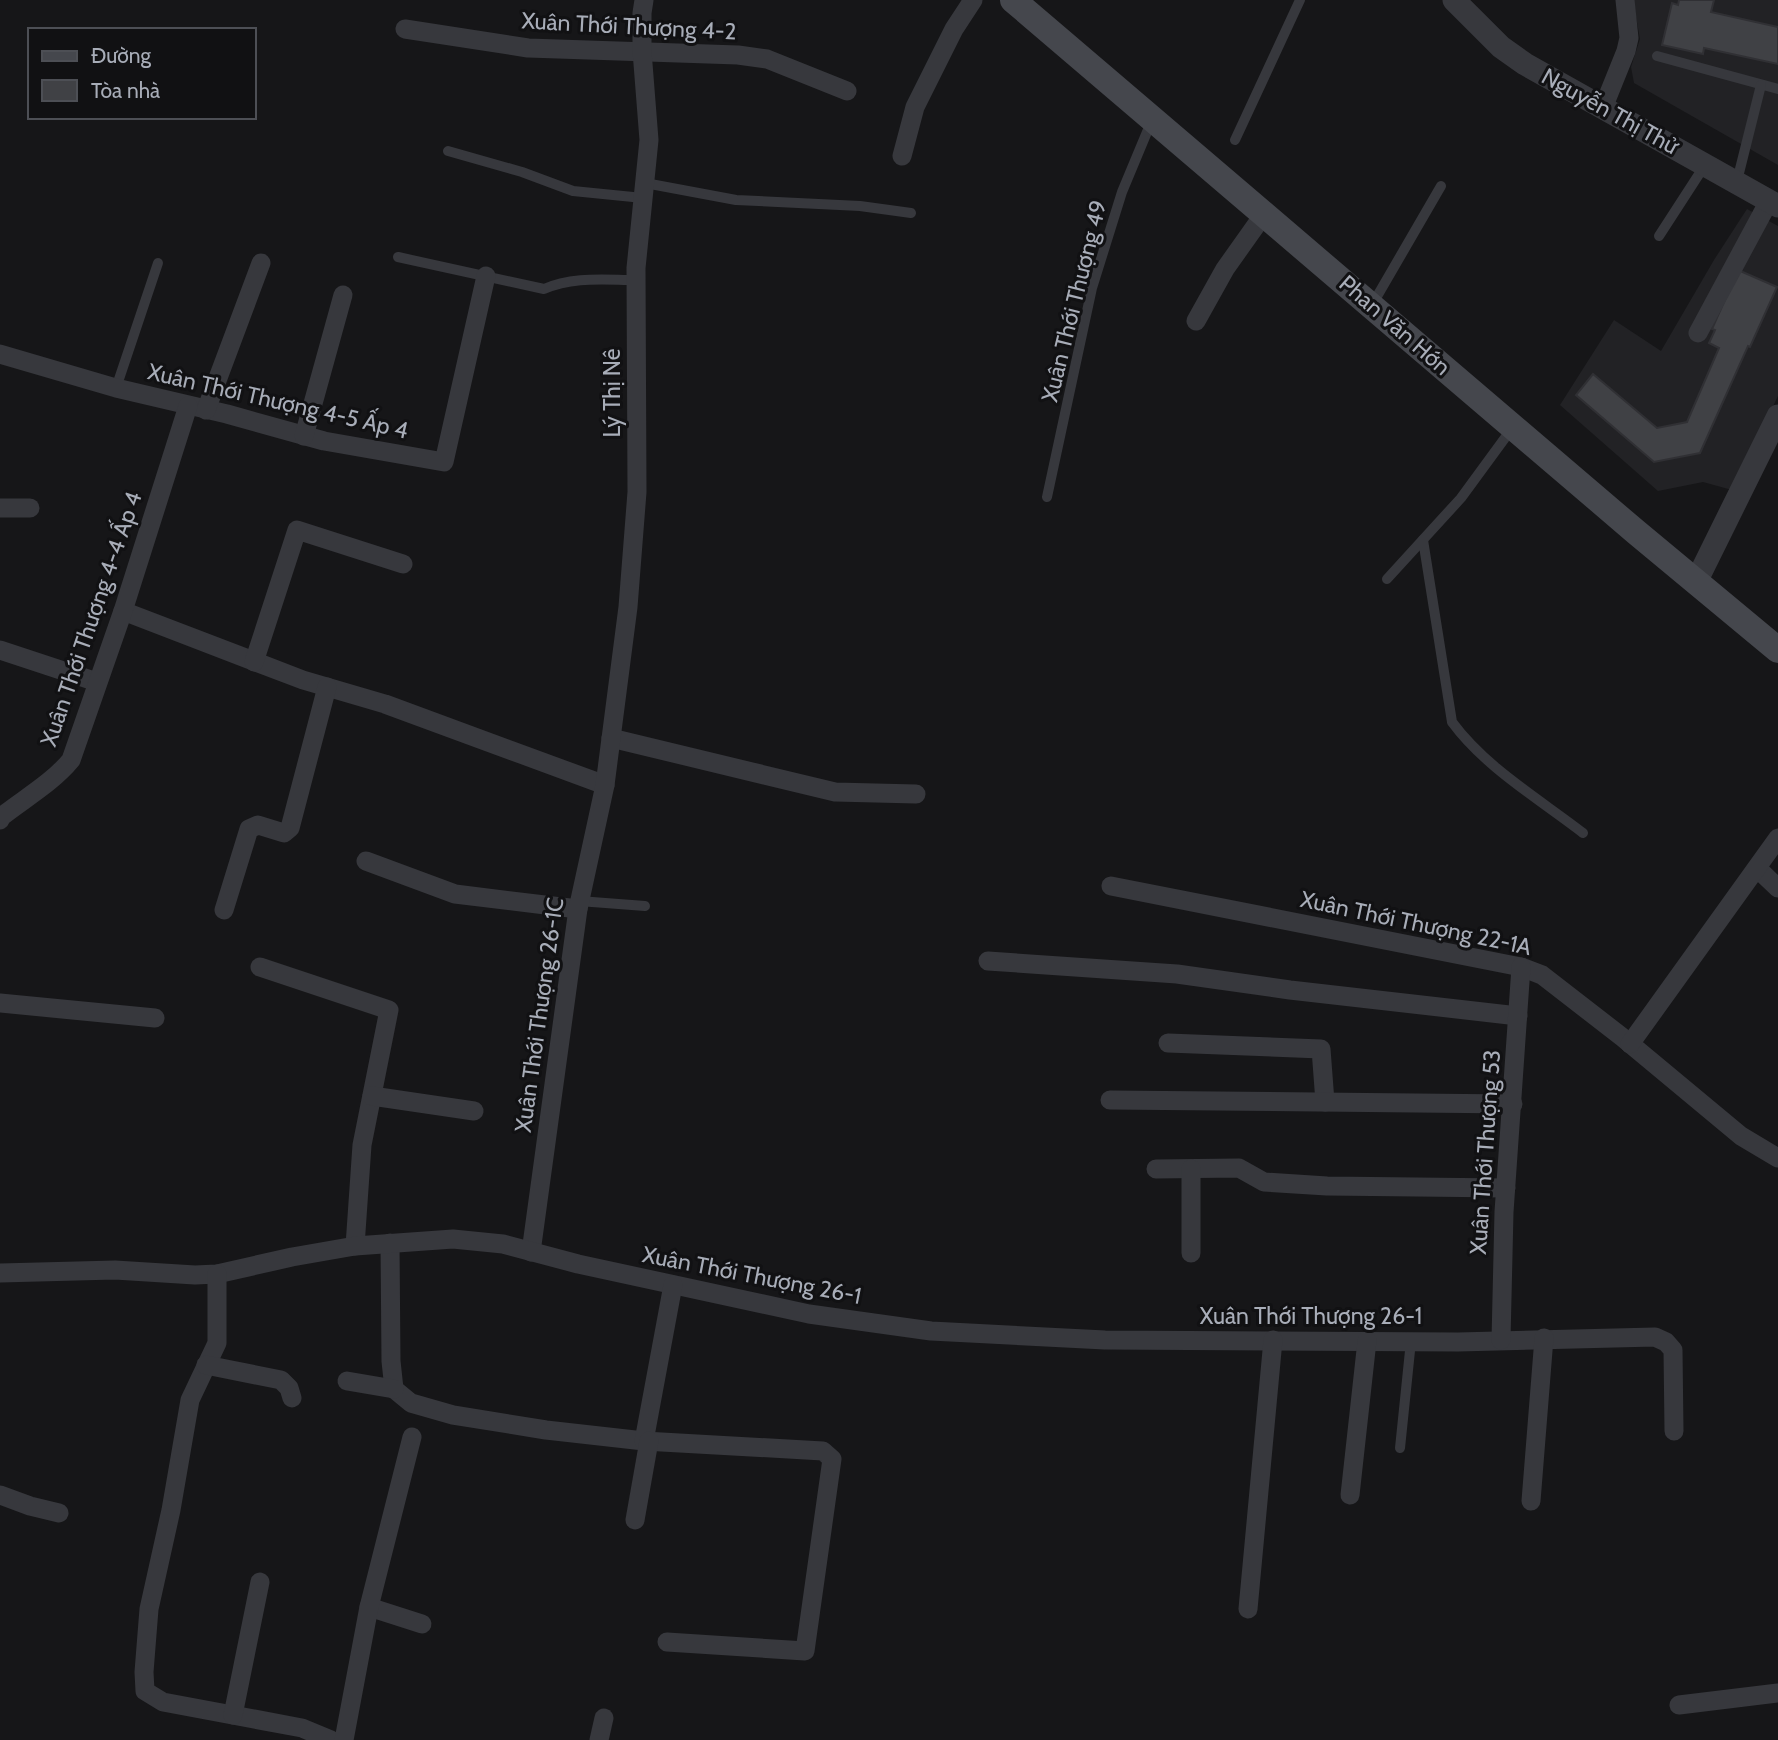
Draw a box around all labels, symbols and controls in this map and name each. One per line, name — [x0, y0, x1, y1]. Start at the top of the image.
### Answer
street label: Xuân Thới Thượng 4-2 — [521, 6, 737, 46]
legend — [28, 28, 256, 119]
text: Đường — [91, 43, 152, 68]
street label: Nguyễn Thị Thử — [1537, 62, 1685, 161]
text: Tòa nhà — [91, 78, 160, 103]
street label: Xuân Thới Thượng 49 — [1035, 197, 1113, 405]
street label: Phan Văn Hớn — [1334, 269, 1456, 381]
street label: Lý Thị Nê — [598, 348, 626, 437]
street label: Xuân Thới Thượng 4-5 Ấp 4 — [145, 354, 412, 445]
street label: Xuân Thới Thượng 4-4 Ấp 4 — [31, 487, 148, 750]
street label: Xuân Thới Thượng 22-1A — [1298, 885, 1534, 961]
street label: Xuân Thới Thượng 26-1C — [509, 896, 569, 1134]
street label: Xuân Thới Thượng 53 — [1464, 1049, 1506, 1255]
street label: Xuân Thới Thượng 26-1 — [640, 1240, 864, 1310]
street label: Xuân Thới Thượng 26-1 — [1200, 1302, 1422, 1330]

